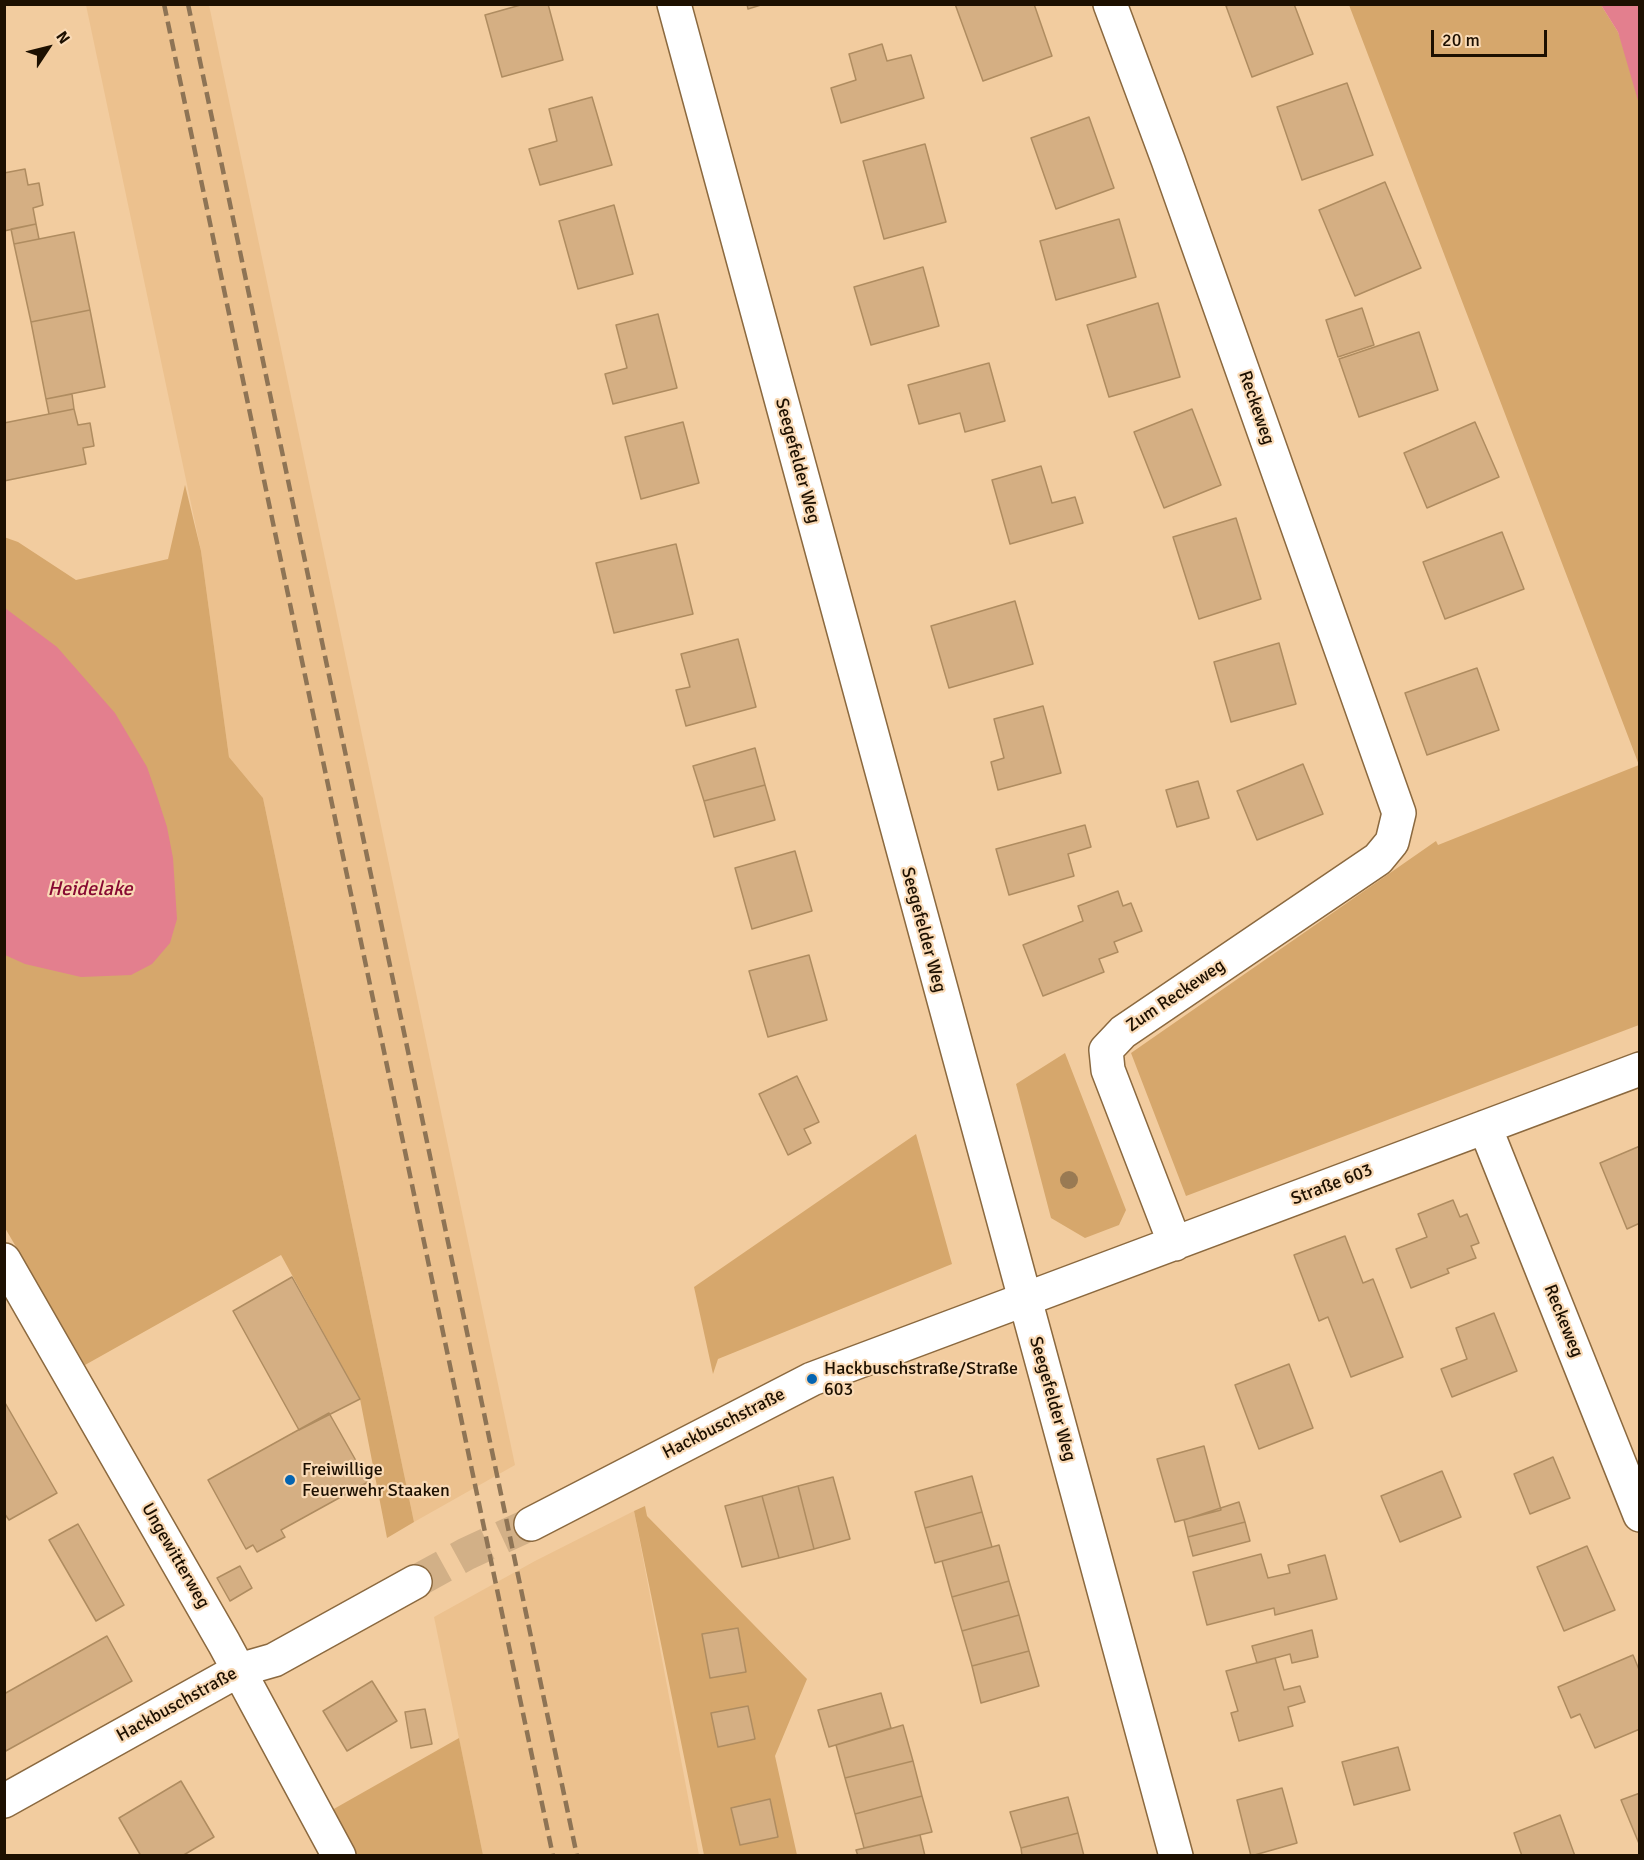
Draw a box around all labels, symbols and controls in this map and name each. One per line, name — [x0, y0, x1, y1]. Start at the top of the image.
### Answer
north arrow — [18, 18, 78, 78]
scale bar — [1434, 18, 1550, 56]
text: N — [51, 27, 74, 48]
text: 20 m — [1442, 29, 1480, 51]
street label: Reckeweg — [1233, 368, 1279, 448]
street label: Seegefelder Weg — [770, 396, 824, 526]
street label: Seegefelder Weg — [896, 865, 950, 995]
water label: Heidelake — [47, 878, 133, 902]
street label: Zum Reckeweg — [1122, 955, 1230, 1037]
street label: Straße 603 — [1288, 1160, 1376, 1210]
street label: Reckeweg — [1539, 1281, 1587, 1361]
street label: Seegefelder Weg — [1024, 1334, 1080, 1464]
place label: Hackbuschstraße/Straße 603 — [824, 1358, 1018, 1400]
marker: Hackbuschstraße/Straße 603 — [805, 1372, 819, 1386]
street label: Hackbuschstraße — [659, 1384, 789, 1464]
place label: Freiwillige Feuerwehr Staaken — [302, 1459, 450, 1502]
marker: Freiwillige Feuerwehr Staaken — [283, 1473, 297, 1487]
street label: Ungewitterweg — [136, 1500, 214, 1612]
street label: Hackbuschstraße — [113, 1663, 241, 1747]

